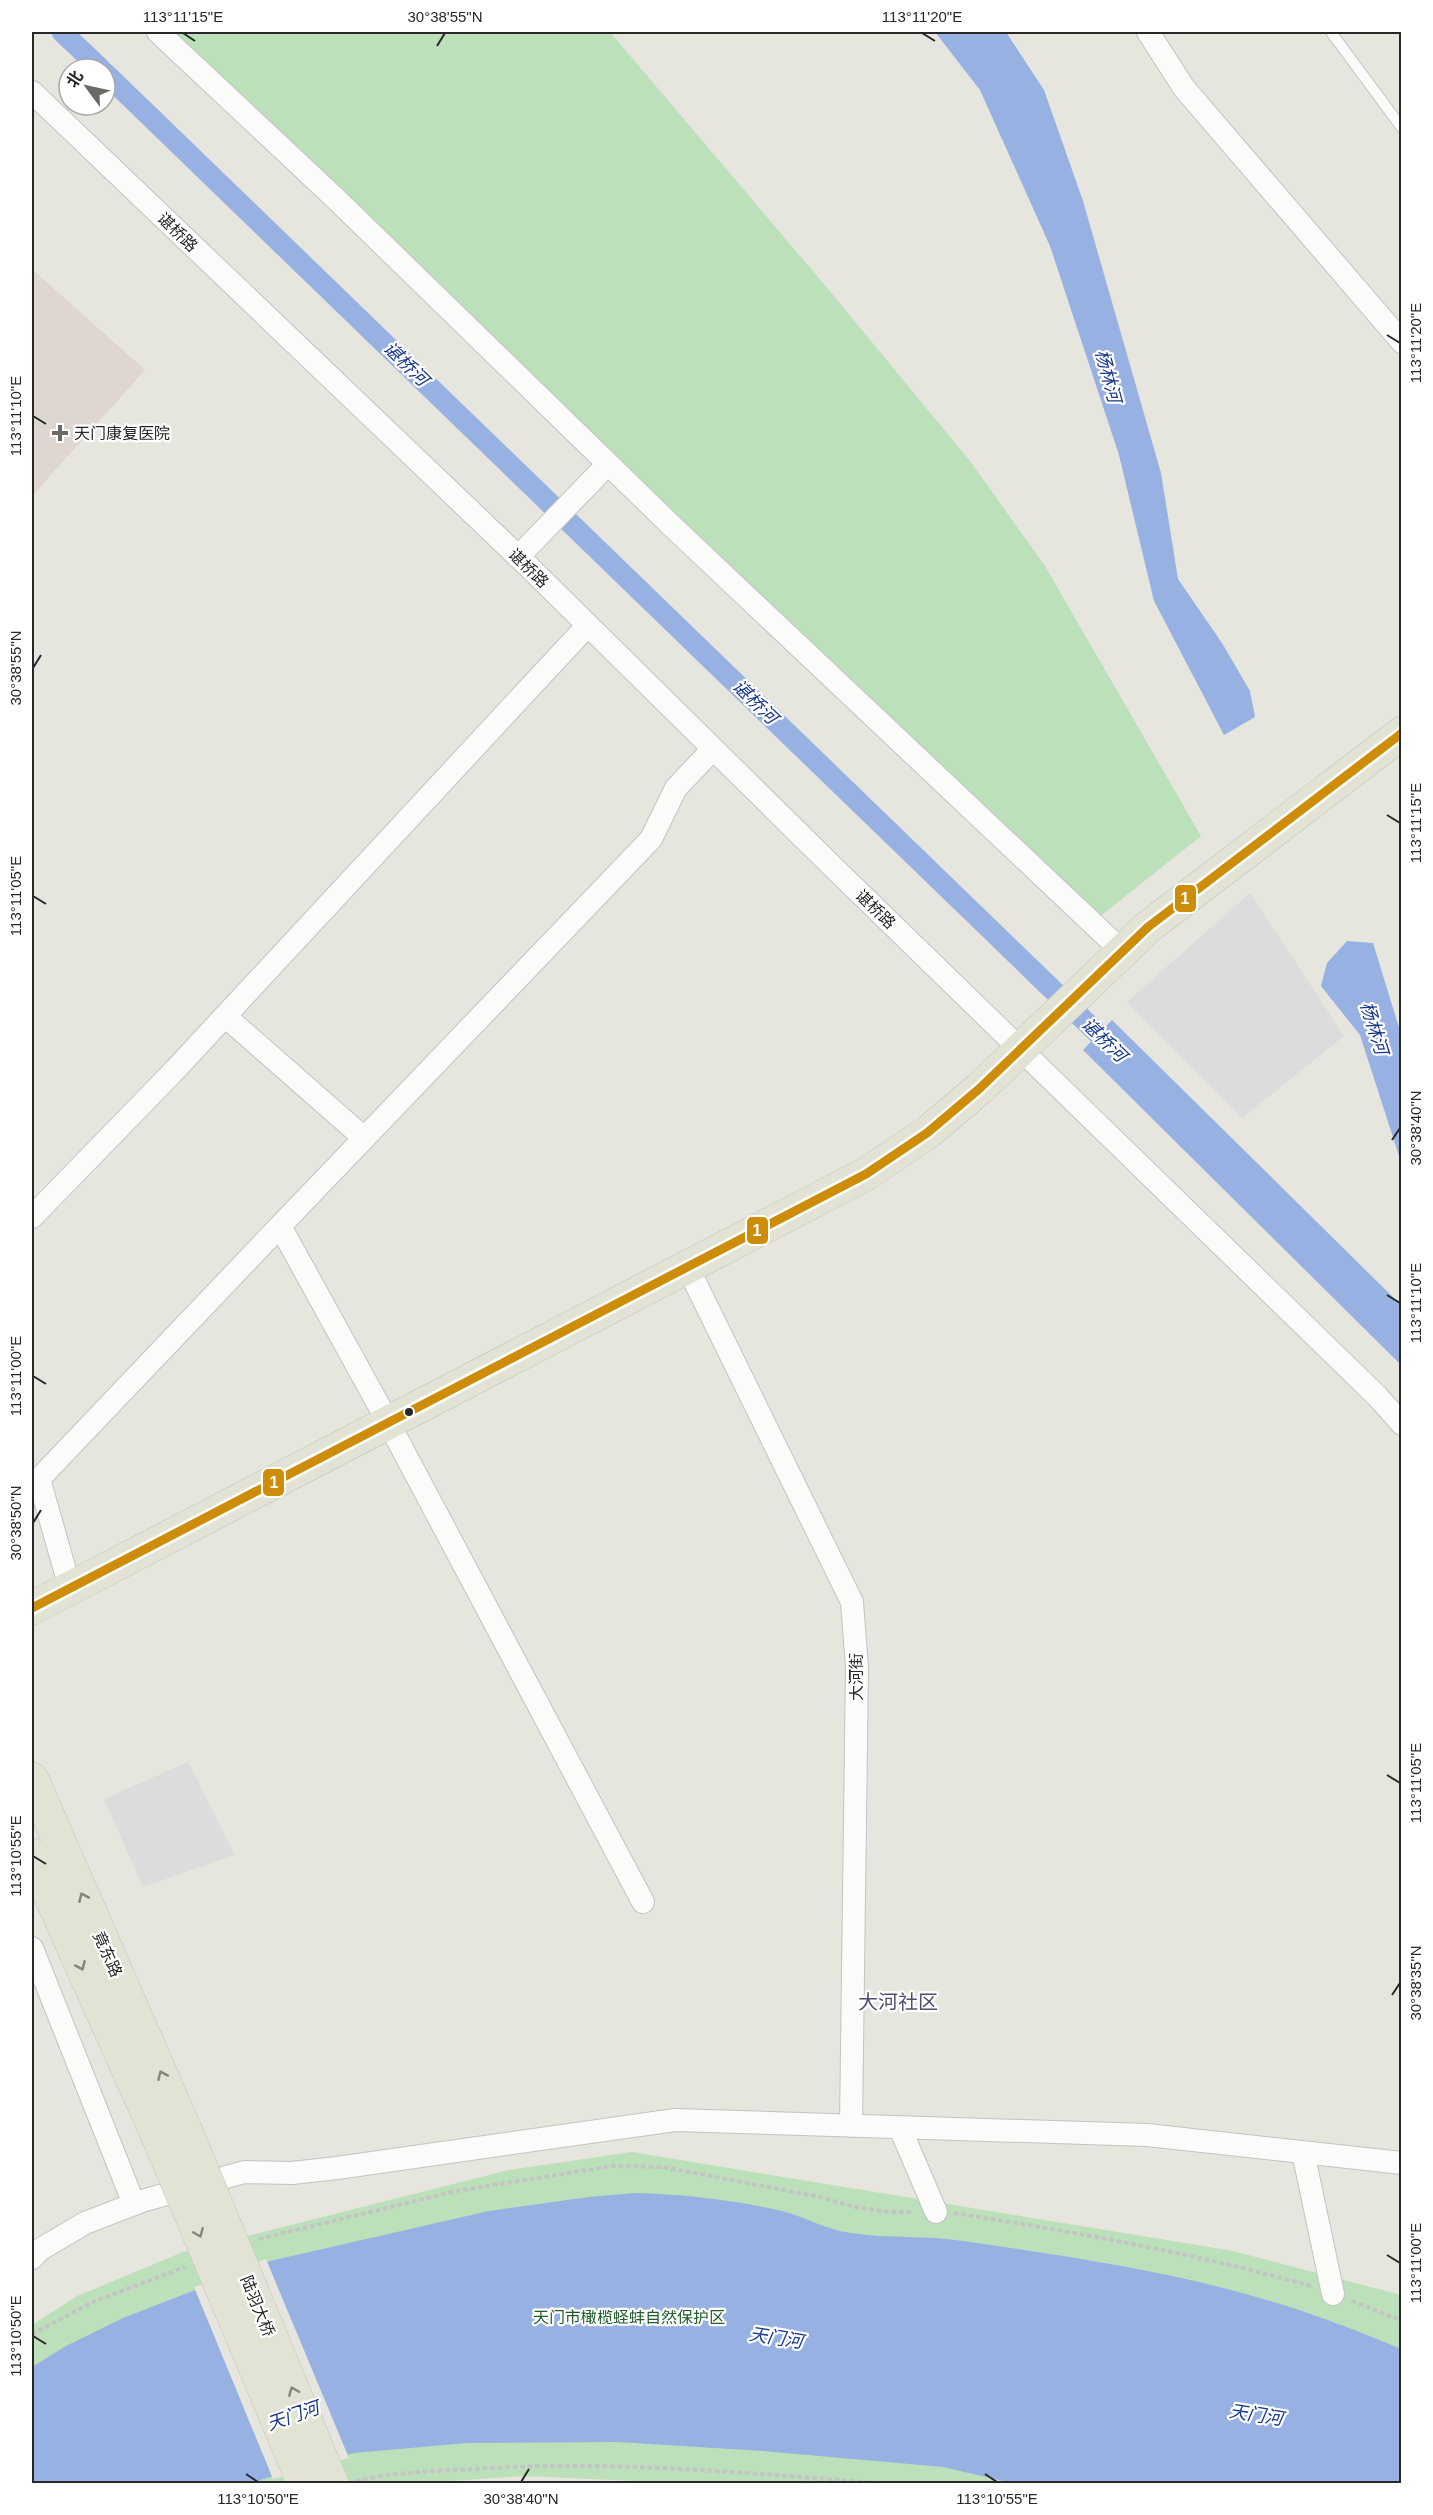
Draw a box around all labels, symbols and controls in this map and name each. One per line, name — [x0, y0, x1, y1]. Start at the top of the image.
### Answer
text: 113°11'15"E — [143, 8, 223, 25]
text: 30°38'55"N — [407, 8, 483, 25]
text: 113°11'20"E — [882, 8, 962, 25]
north arrow — [57, 57, 117, 117]
text: 北 — [63, 68, 86, 90]
street label: 谌桥路 — [154, 210, 201, 255]
text: 113°11'20"E — [1407, 303, 1424, 383]
water label: 谌桥河 — [380, 338, 435, 392]
water label: 杨林河 — [1091, 347, 1125, 408]
text: 113°11'10"E — [7, 376, 24, 456]
marker: 天门康复医院 — [51, 424, 69, 442]
place label: 天门康复医院 — [74, 425, 170, 442]
street label: 谌桥路 — [505, 546, 552, 591]
text: 30°38'55"N — [7, 630, 24, 706]
water label: 谌桥河 — [729, 676, 784, 730]
text: 113°11'15"E — [1407, 783, 1424, 863]
text: 113°11'05"E — [7, 856, 24, 936]
line badge: 1 — [1174, 884, 1197, 913]
street label: 谌桥路 — [852, 887, 899, 932]
text: 1 — [1181, 890, 1190, 907]
water label: 杨林河 — [1357, 999, 1392, 1060]
water label: 谌桥河 — [1078, 1014, 1133, 1068]
text: 30°38'40"N — [1407, 1090, 1424, 1166]
line badge: 1 — [746, 1216, 769, 1245]
text: 1 — [753, 1222, 762, 1239]
text: 113°11'10"E — [1407, 1263, 1424, 1343]
text: 113°11'00"E — [7, 1336, 24, 1416]
unlabelled marker — [403, 1406, 415, 1418]
line badge: 1 — [262, 1468, 285, 1497]
text: 1 — [270, 1474, 279, 1491]
text: 30°38'50"N — [7, 1485, 24, 1561]
street label: 大河街 — [848, 1653, 865, 1701]
text: 113°11'05"E — [1407, 1743, 1424, 1823]
text: 113°10'55"E — [7, 1815, 24, 1897]
one-way arrow — [79, 1892, 91, 1903]
street label: 竟东路 — [90, 1929, 125, 1980]
text: 30°38'35"N — [1407, 1945, 1424, 2021]
one-way arrow — [74, 1959, 86, 1970]
district label: 大河社区 — [858, 1991, 938, 2013]
one-way arrow — [157, 2071, 169, 2082]
text: 113°11'00"E — [1407, 2223, 1424, 2303]
one-way arrow — [192, 2227, 204, 2238]
street label: 陆羽大桥 — [238, 2273, 277, 2339]
text: 113°10'50"E — [7, 2295, 24, 2377]
park label: 天门市橄榄蛏蚌自然保护区 — [533, 2309, 725, 2326]
water label: 天门河 — [748, 2324, 807, 2353]
one-way arrow — [288, 2386, 300, 2397]
water label: 天门河 — [264, 2397, 325, 2434]
water label: 天门河 — [1228, 2401, 1287, 2430]
text: 113°10'50"E — [217, 2490, 299, 2507]
text: 30°38'40"N — [483, 2490, 559, 2507]
text: 113°10'55"E — [956, 2490, 1038, 2507]

